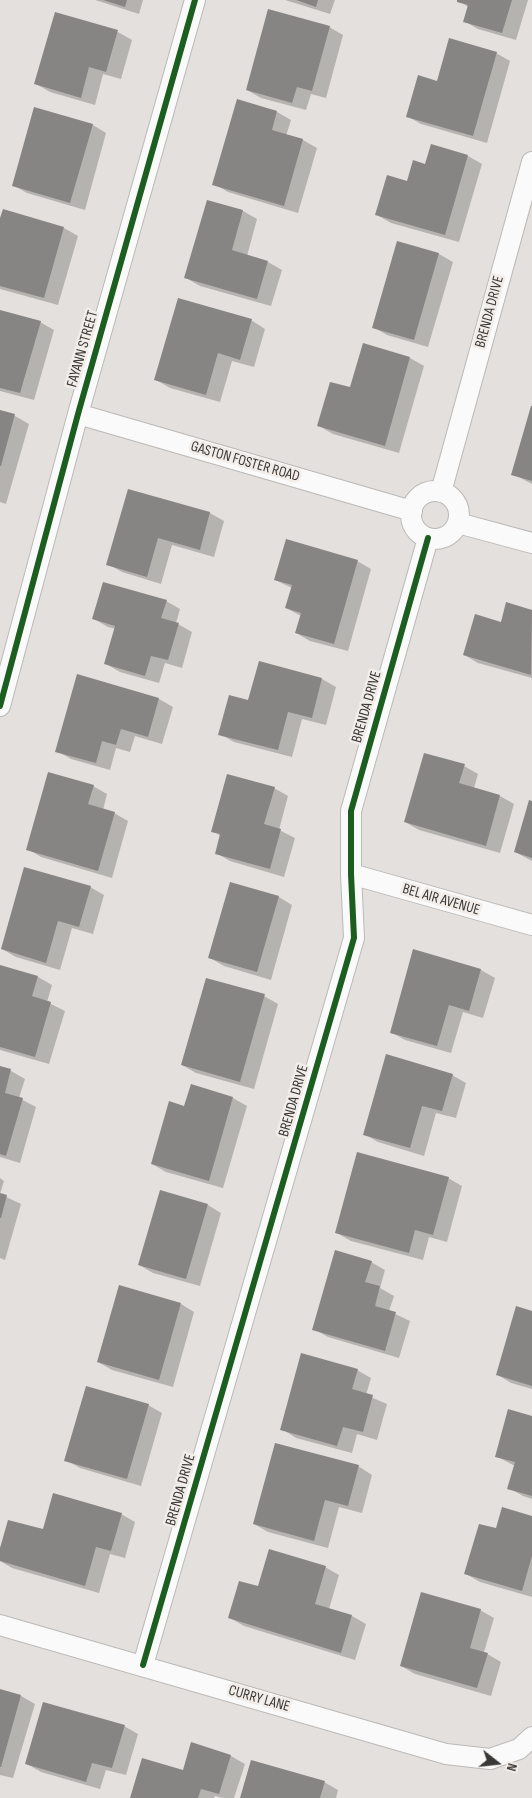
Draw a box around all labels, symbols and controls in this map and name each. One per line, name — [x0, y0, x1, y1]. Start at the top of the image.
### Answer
street label: BRENDA DRIVE — [472, 274, 508, 350]
street label: FAYANN STREET — [63, 309, 103, 389]
street label: GASTON FOSTER ROAD — [189, 438, 301, 486]
street label: BRENDA DRIVE — [348, 669, 386, 745]
street label: BEL AIR AVENUE — [400, 880, 482, 920]
street label: BRENDA DRIVE — [275, 1063, 313, 1139]
street label: BRENDA DRIVE — [162, 1452, 200, 1528]
street label: CURRY LANE — [226, 1682, 292, 1716]
north arrow — [472, 1738, 522, 1788]
text: N — [503, 1761, 521, 1773]

